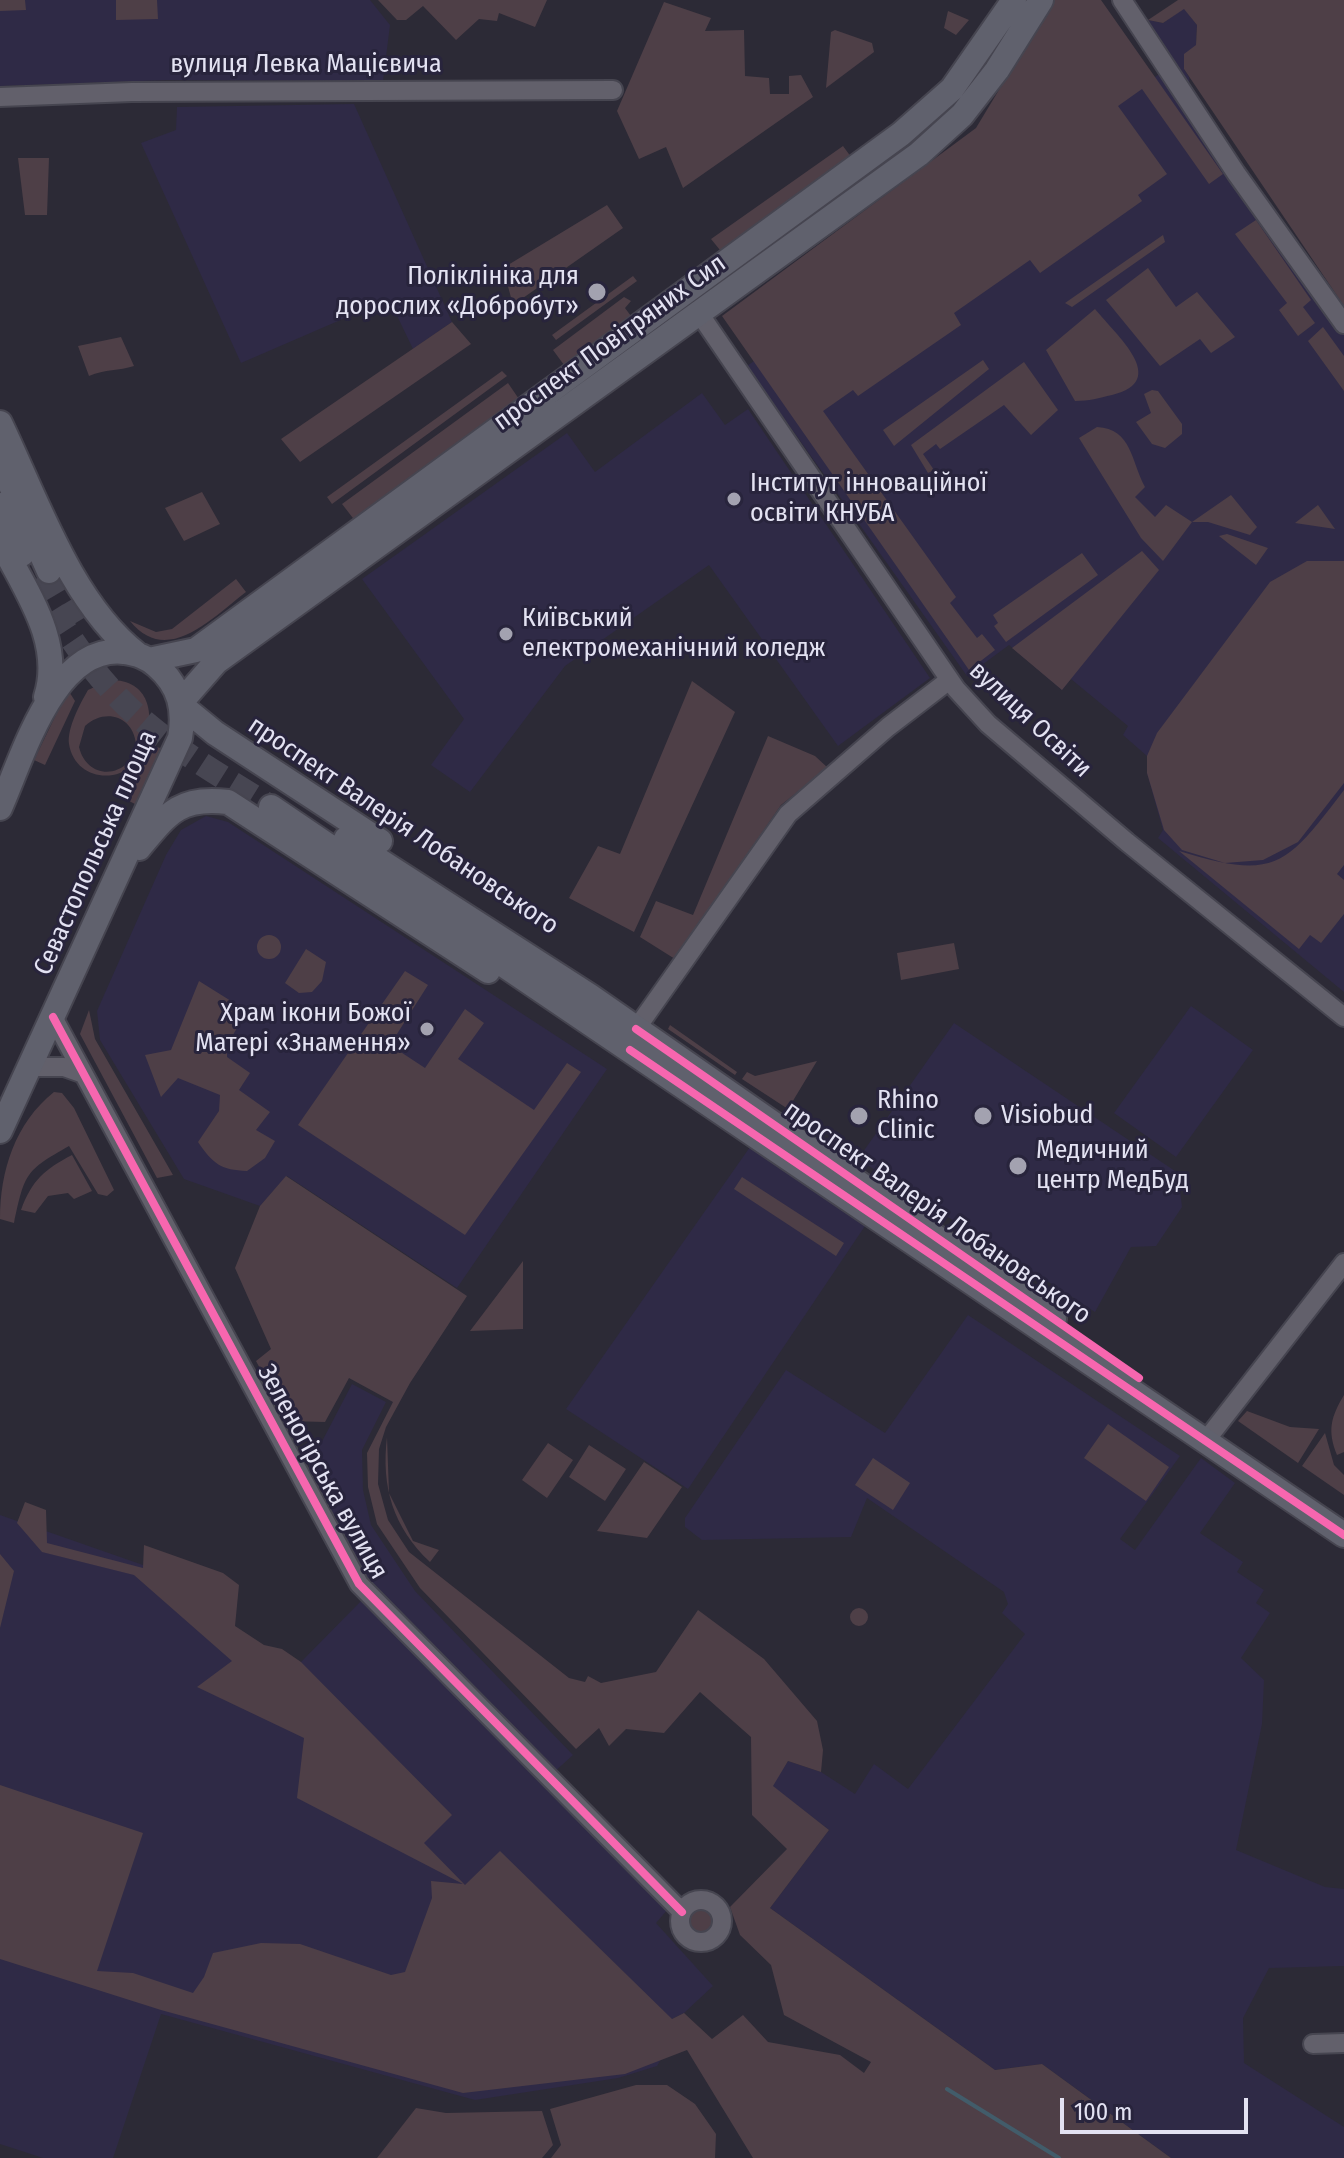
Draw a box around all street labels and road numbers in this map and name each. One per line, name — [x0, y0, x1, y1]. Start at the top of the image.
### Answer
street label: вулиця Левка Мацієвича — [170, 49, 442, 81]
street label: проспект Повітряних Сил — [488, 248, 732, 438]
street label: вулиця Освіти — [962, 655, 1098, 785]
street label: проспект Валерія Лобановського — [242, 710, 564, 942]
street label: Севастопольська площа — [28, 726, 164, 980]
street label: проспект Валерія Лобановського — [777, 1095, 1097, 1331]
street label: Зеленогірська вулиця — [250, 1359, 394, 1585]

